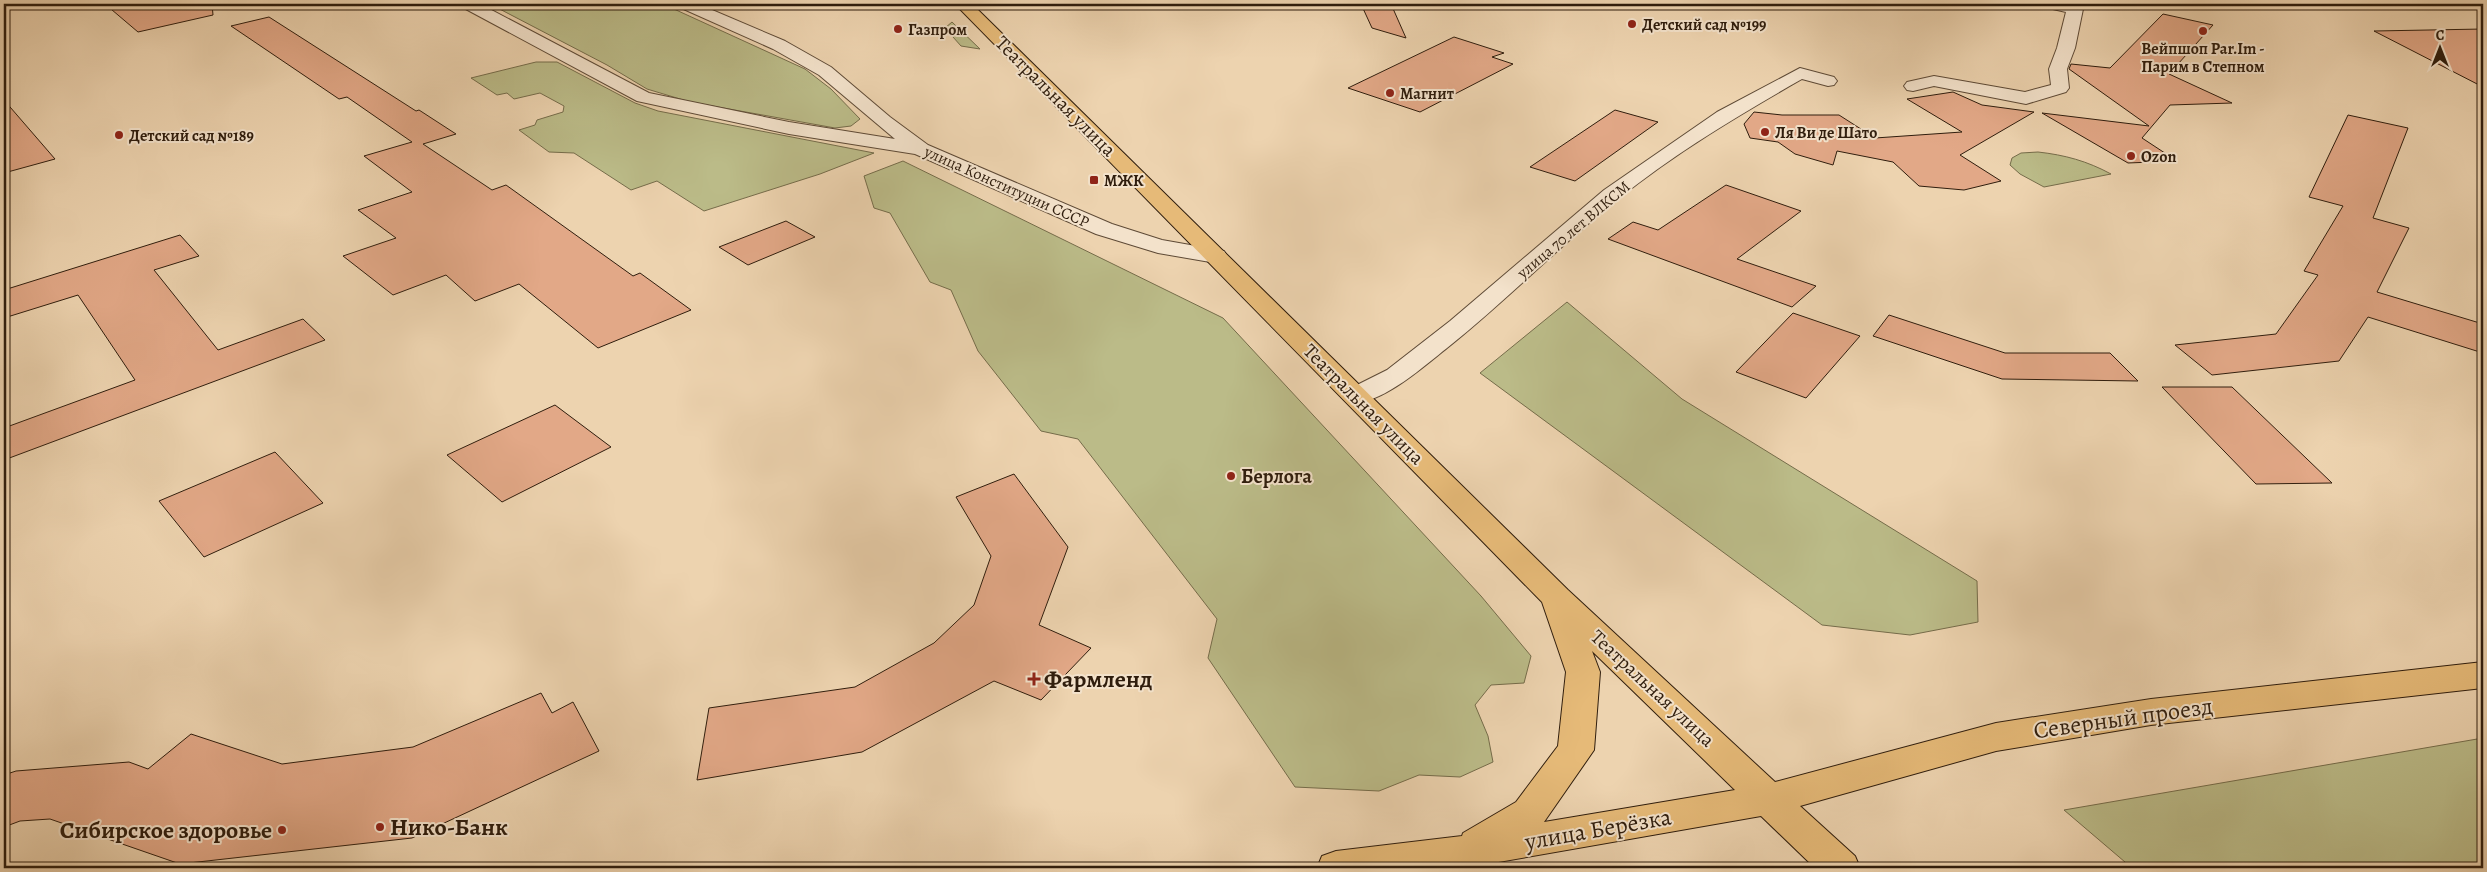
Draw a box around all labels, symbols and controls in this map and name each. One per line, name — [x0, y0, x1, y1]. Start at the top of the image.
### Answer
place label: Детский сад №199 — [1642, 14, 1767, 36]
marker: Детский сад №199 — [1626, 18, 1638, 30]
place label: Газпром — [908, 19, 967, 41]
north arrow — [2414, 22, 2464, 72]
marker: Газпром — [892, 23, 904, 35]
marker: Вейпшоп Par.Im - Парим в Степном — [2197, 25, 2209, 37]
text: С — [2436, 26, 2445, 45]
street label: Театральная улица — [989, 30, 1123, 163]
place label: Вейпшоп Par.Im - Парим в Степном — [2141, 38, 2265, 78]
place label: Магнит — [1400, 83, 1455, 105]
marker: Магнит — [1384, 87, 1396, 99]
place label: Ля Ви де Шато — [1775, 122, 1877, 144]
place label: Детский сад №189 — [129, 125, 254, 147]
marker: Ля Ви де Шато — [1759, 126, 1771, 138]
marker: Детский сад №189 — [113, 129, 125, 141]
street label: улица Конституции СССР — [920, 140, 1093, 233]
place label: Ozon — [2141, 146, 2176, 168]
marker: Ozon — [2125, 150, 2137, 162]
place label: МЖК — [1104, 170, 1144, 192]
marker: МЖК — [1088, 174, 1100, 186]
street label: улица 70 лет ВЛКСМ — [1512, 176, 1635, 284]
street label: Театральная улица — [1297, 338, 1431, 471]
place label: Берлога — [1241, 463, 1313, 490]
marker: Берлога — [1225, 470, 1237, 482]
street label: Театральная улица — [1585, 624, 1721, 754]
place label: Фармленд — [1044, 663, 1152, 695]
marker: Фармленд — [1028, 673, 1040, 685]
street label: Северный проезд — [2031, 690, 2215, 746]
street label: улица Берёзка — [1521, 800, 1674, 858]
place label: Нико-Банк — [390, 811, 508, 843]
place label: Сибирское здоровье — [60, 814, 272, 846]
marker: Нико-Банк — [374, 821, 386, 833]
marker: Сибирское здоровье — [276, 824, 288, 836]

